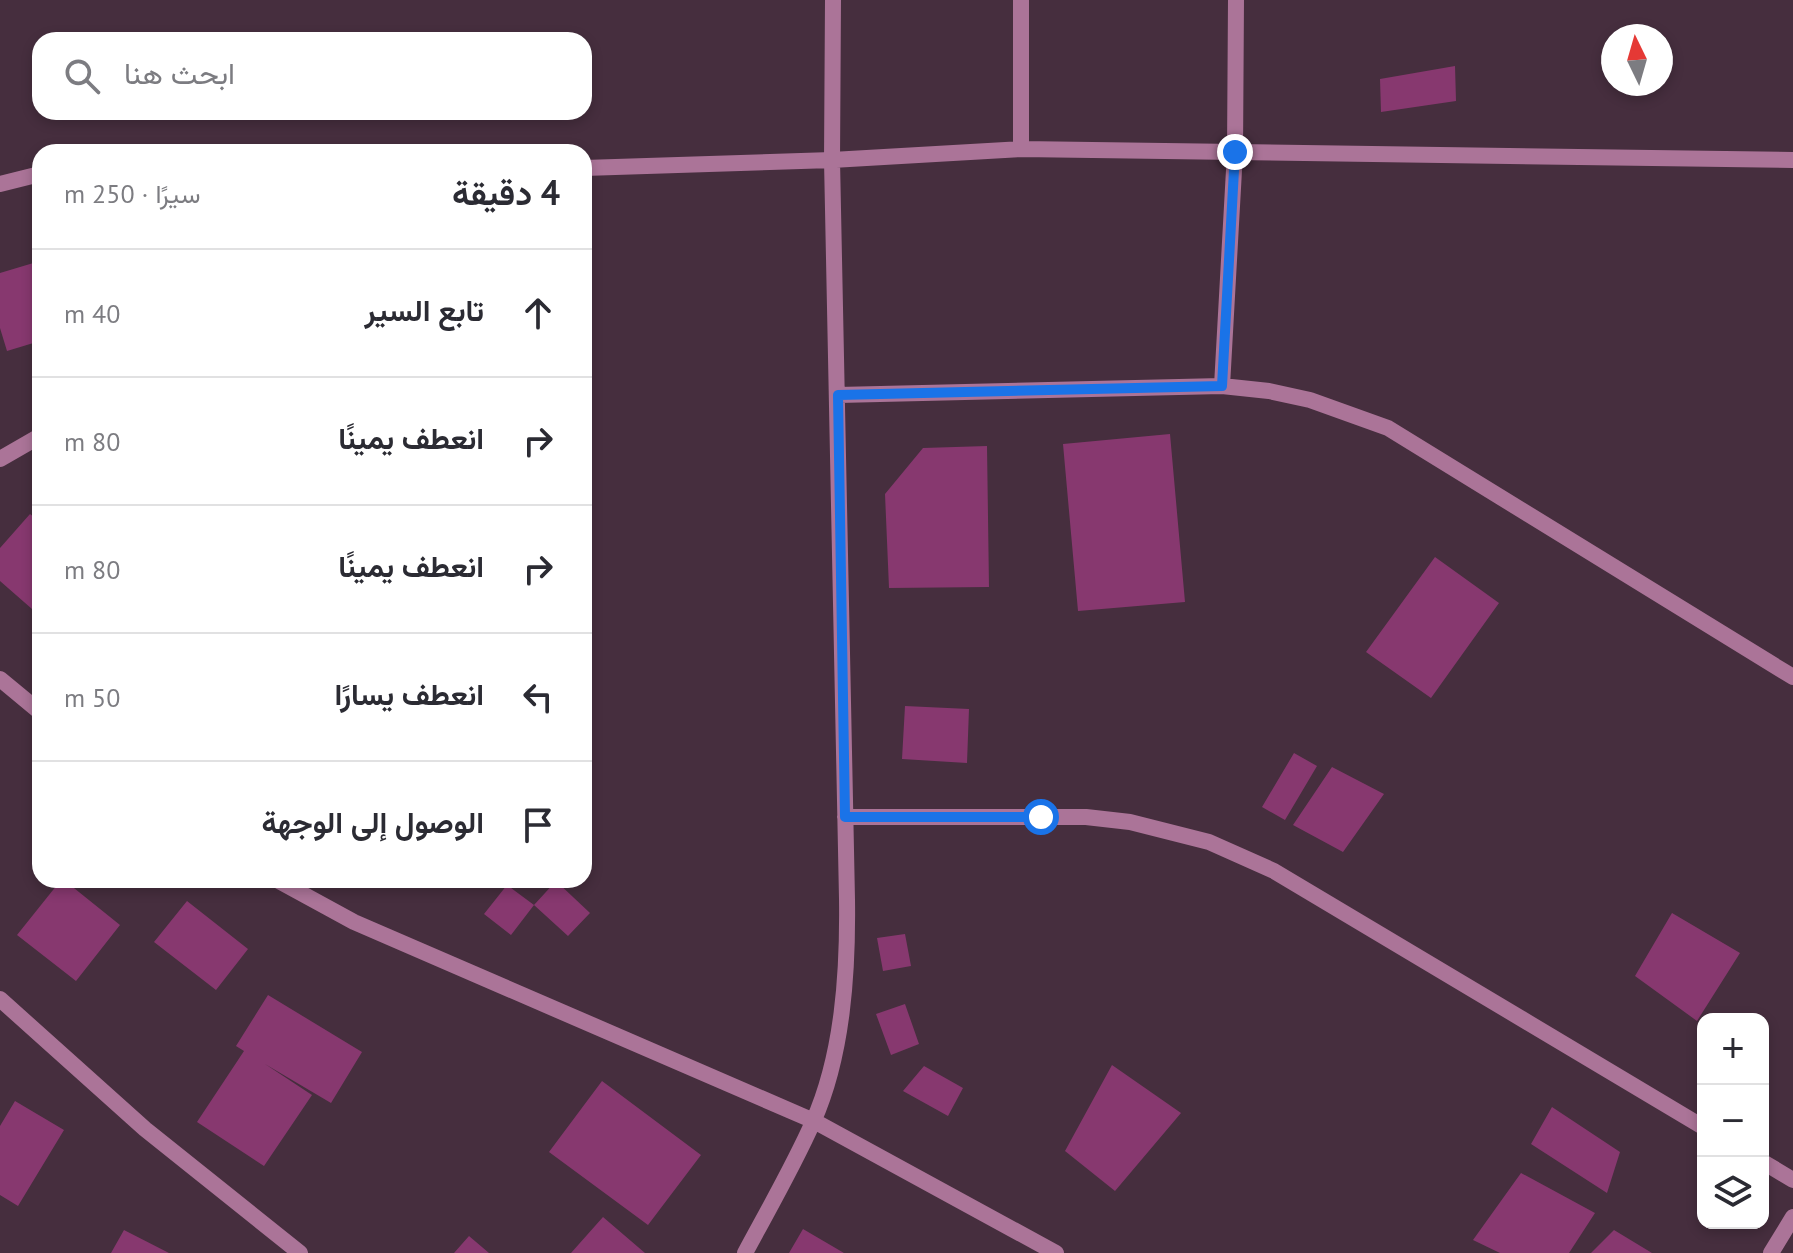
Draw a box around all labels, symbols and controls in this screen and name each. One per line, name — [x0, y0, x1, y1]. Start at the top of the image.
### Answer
north arrow — [1601, 24, 1673, 96]
search box — [32, 32, 592, 120]
text: ابحث هنا — [124, 53, 235, 92]
icon: search — [60, 54, 104, 98]
route end — [1217, 134, 1253, 170]
text: 4 دقيقة — [452, 170, 560, 214]
text: سيرًا · 250 m — [64, 177, 201, 210]
text: تابع السير — [365, 290, 484, 329]
icon: ahead — [516, 291, 560, 335]
text: 40 m — [64, 297, 120, 330]
text: انعطف يمينًا — [338, 418, 484, 457]
icon: right — [516, 419, 560, 463]
text: 80 m — [64, 425, 120, 458]
text: انعطف يمينًا — [338, 546, 484, 585]
icon: right — [516, 547, 560, 591]
text: 80 m — [64, 553, 120, 586]
text: انعطف يسارًا — [334, 674, 484, 713]
icon: left — [516, 675, 560, 719]
text: 50 m — [64, 681, 120, 714]
route start — [1023, 799, 1059, 835]
text: الوصول إلى الوجهة — [261, 802, 484, 841]
icon: arrive — [516, 803, 560, 847]
map controls — [1697, 1013, 1769, 1229]
button: + — [1697, 1013, 1769, 1085]
button: − — [1697, 1085, 1769, 1157]
button: layers — [1697, 1157, 1769, 1229]

